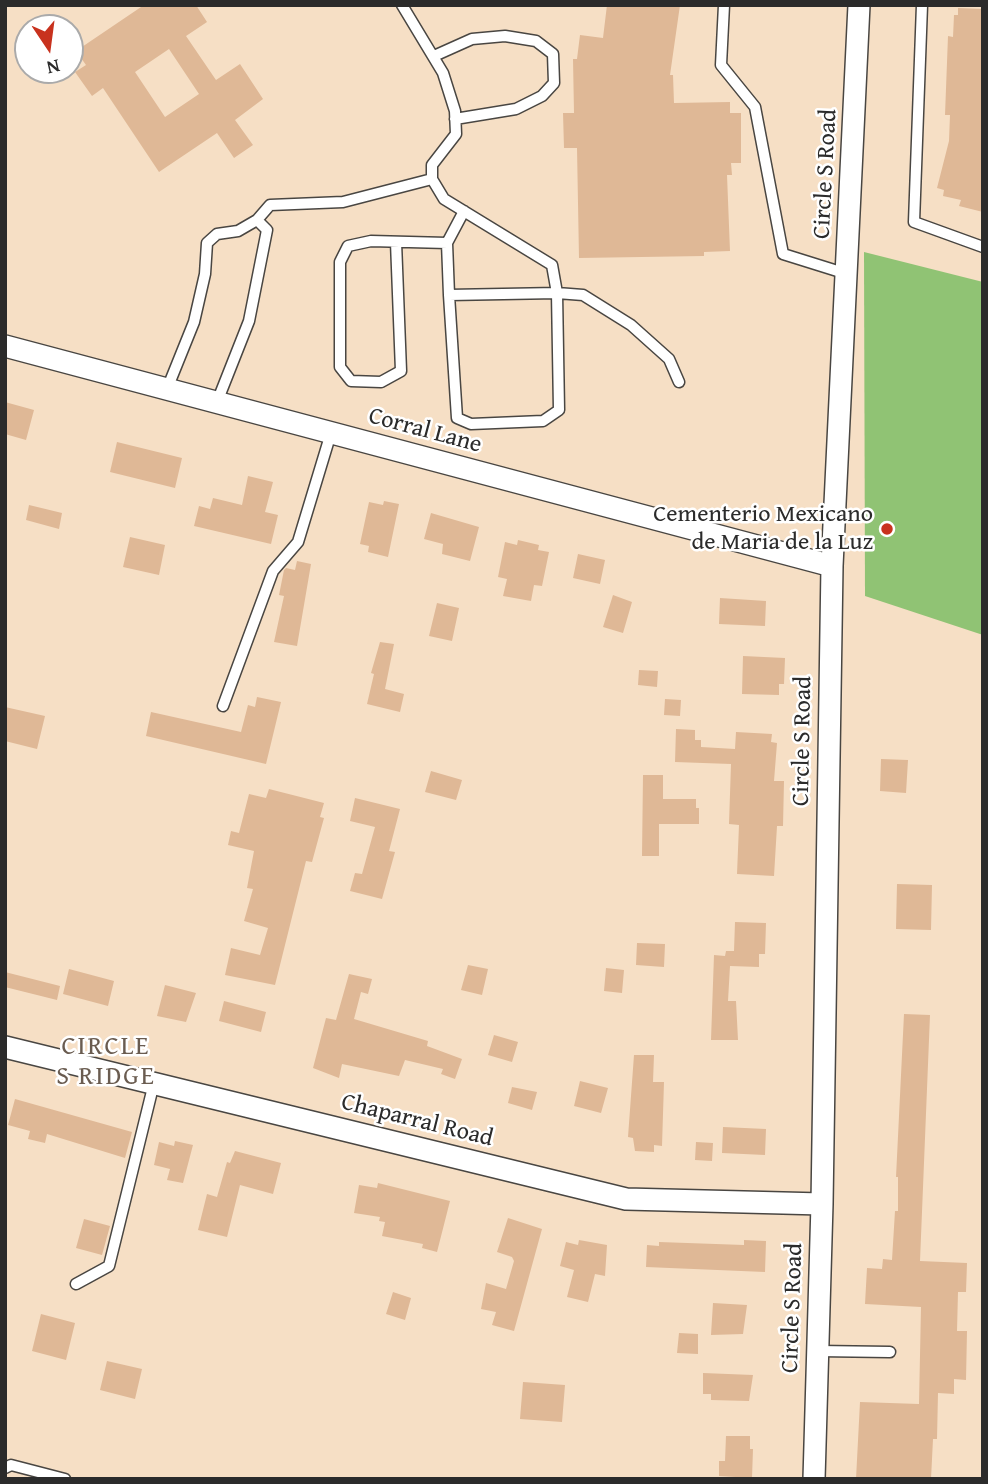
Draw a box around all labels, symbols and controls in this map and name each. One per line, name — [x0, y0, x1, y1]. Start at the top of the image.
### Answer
north arrow — [14, 14, 84, 84]
text: N — [44, 52, 63, 83]
street label: Circle S Road — [808, 108, 844, 240]
street label: Corral Lane — [365, 402, 485, 460]
place label: Cementerio Mexicano de Maria de la Luz — [653, 501, 873, 557]
marker: Cementerio Mexicano de Maria de la Luz — [879, 521, 895, 537]
street label: Circle S Road — [787, 676, 819, 806]
district label: CIRCLE S RIDGE — [57, 1031, 155, 1092]
street label: Chaparral Road — [338, 1088, 496, 1154]
street label: Circle S Road — [776, 1242, 810, 1374]

